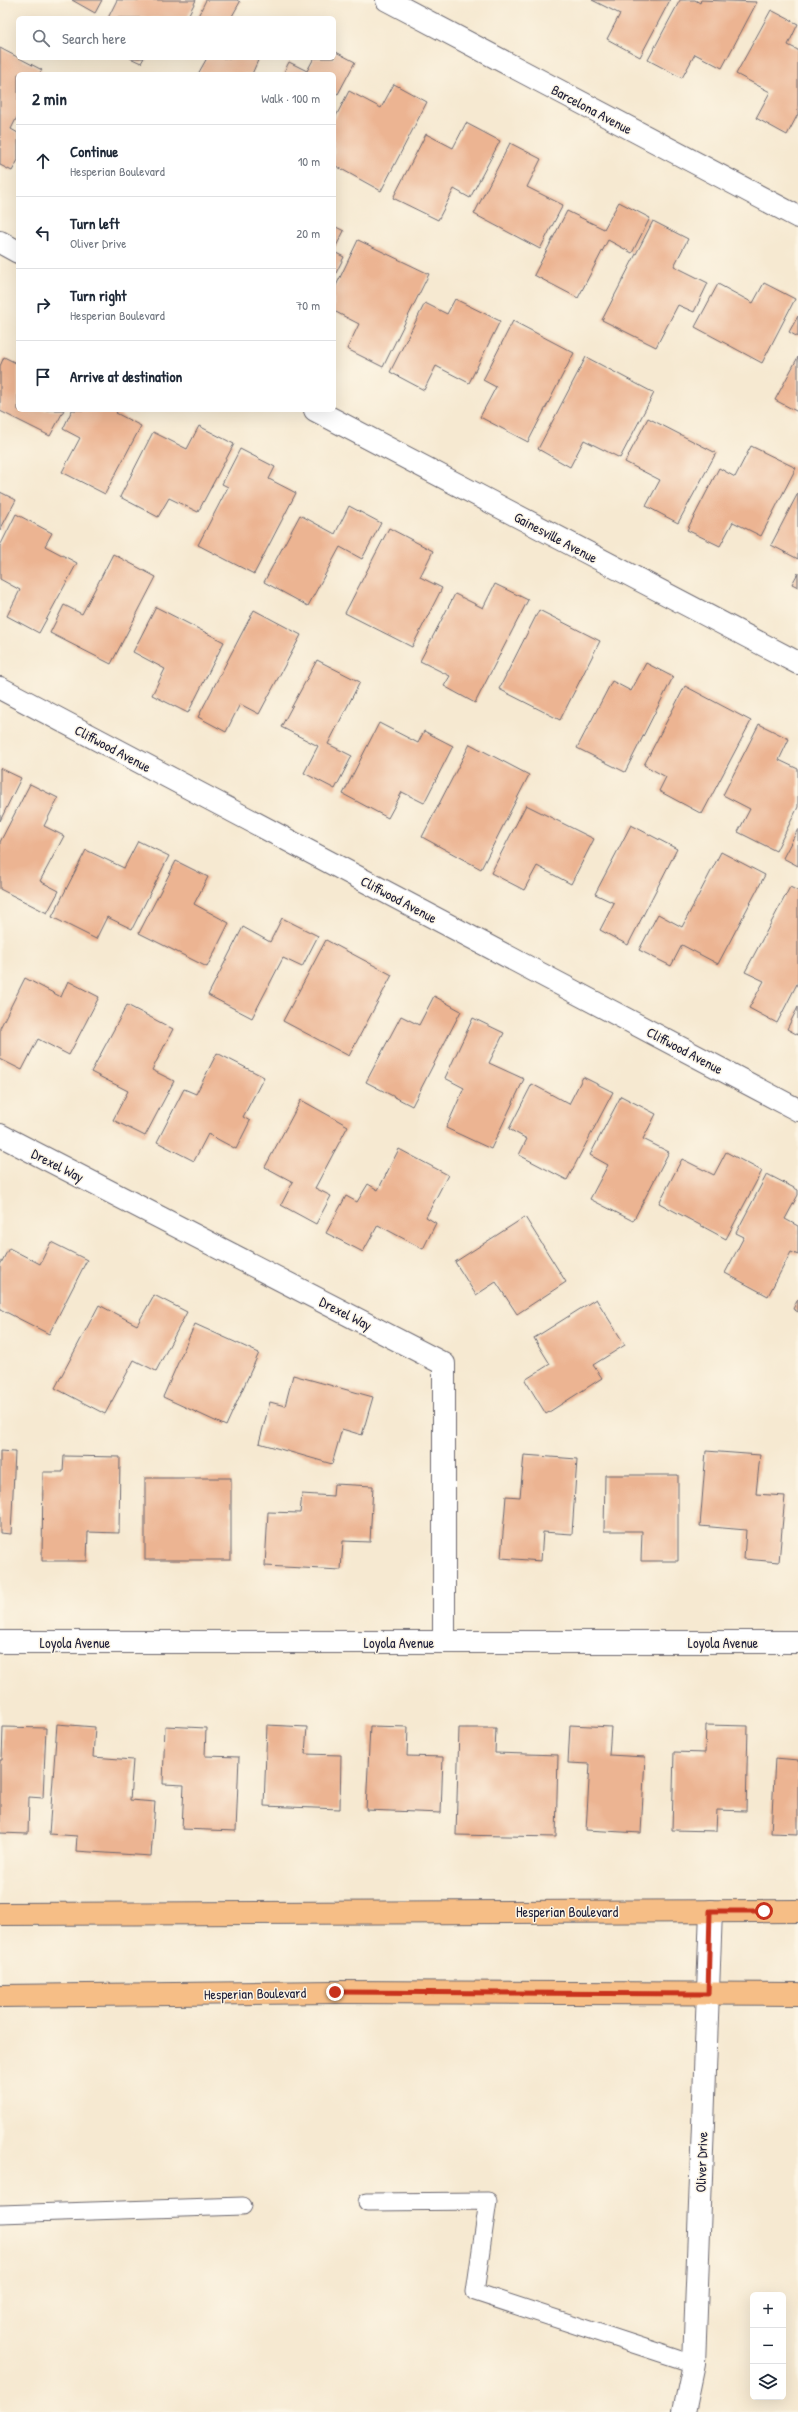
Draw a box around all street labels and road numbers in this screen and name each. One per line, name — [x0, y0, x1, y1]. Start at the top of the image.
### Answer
street label: Barcelona Avenue — [548, 80, 636, 138]
street label: Gainesville Avenue — [511, 507, 601, 567]
street label: Cliffwood Avenue — [72, 720, 155, 776]
street label: Cliffwood Avenue — [358, 871, 441, 927]
street label: Cliffwood Avenue — [644, 1022, 727, 1078]
street label: Drexel Way — [28, 1144, 88, 1187]
street label: Drexel Way — [316, 1292, 376, 1335]
street label: Loyola Avenue — [40, 1633, 111, 1653]
street label: Loyola Avenue — [364, 1633, 435, 1653]
street label: Loyola Avenue — [688, 1633, 759, 1653]
street label: Hesperian Boulevard — [516, 1902, 619, 1922]
street label: Hesperian Boulevard — [204, 1983, 307, 2004]
street label: Oliver Drive — [690, 2131, 712, 2193]

